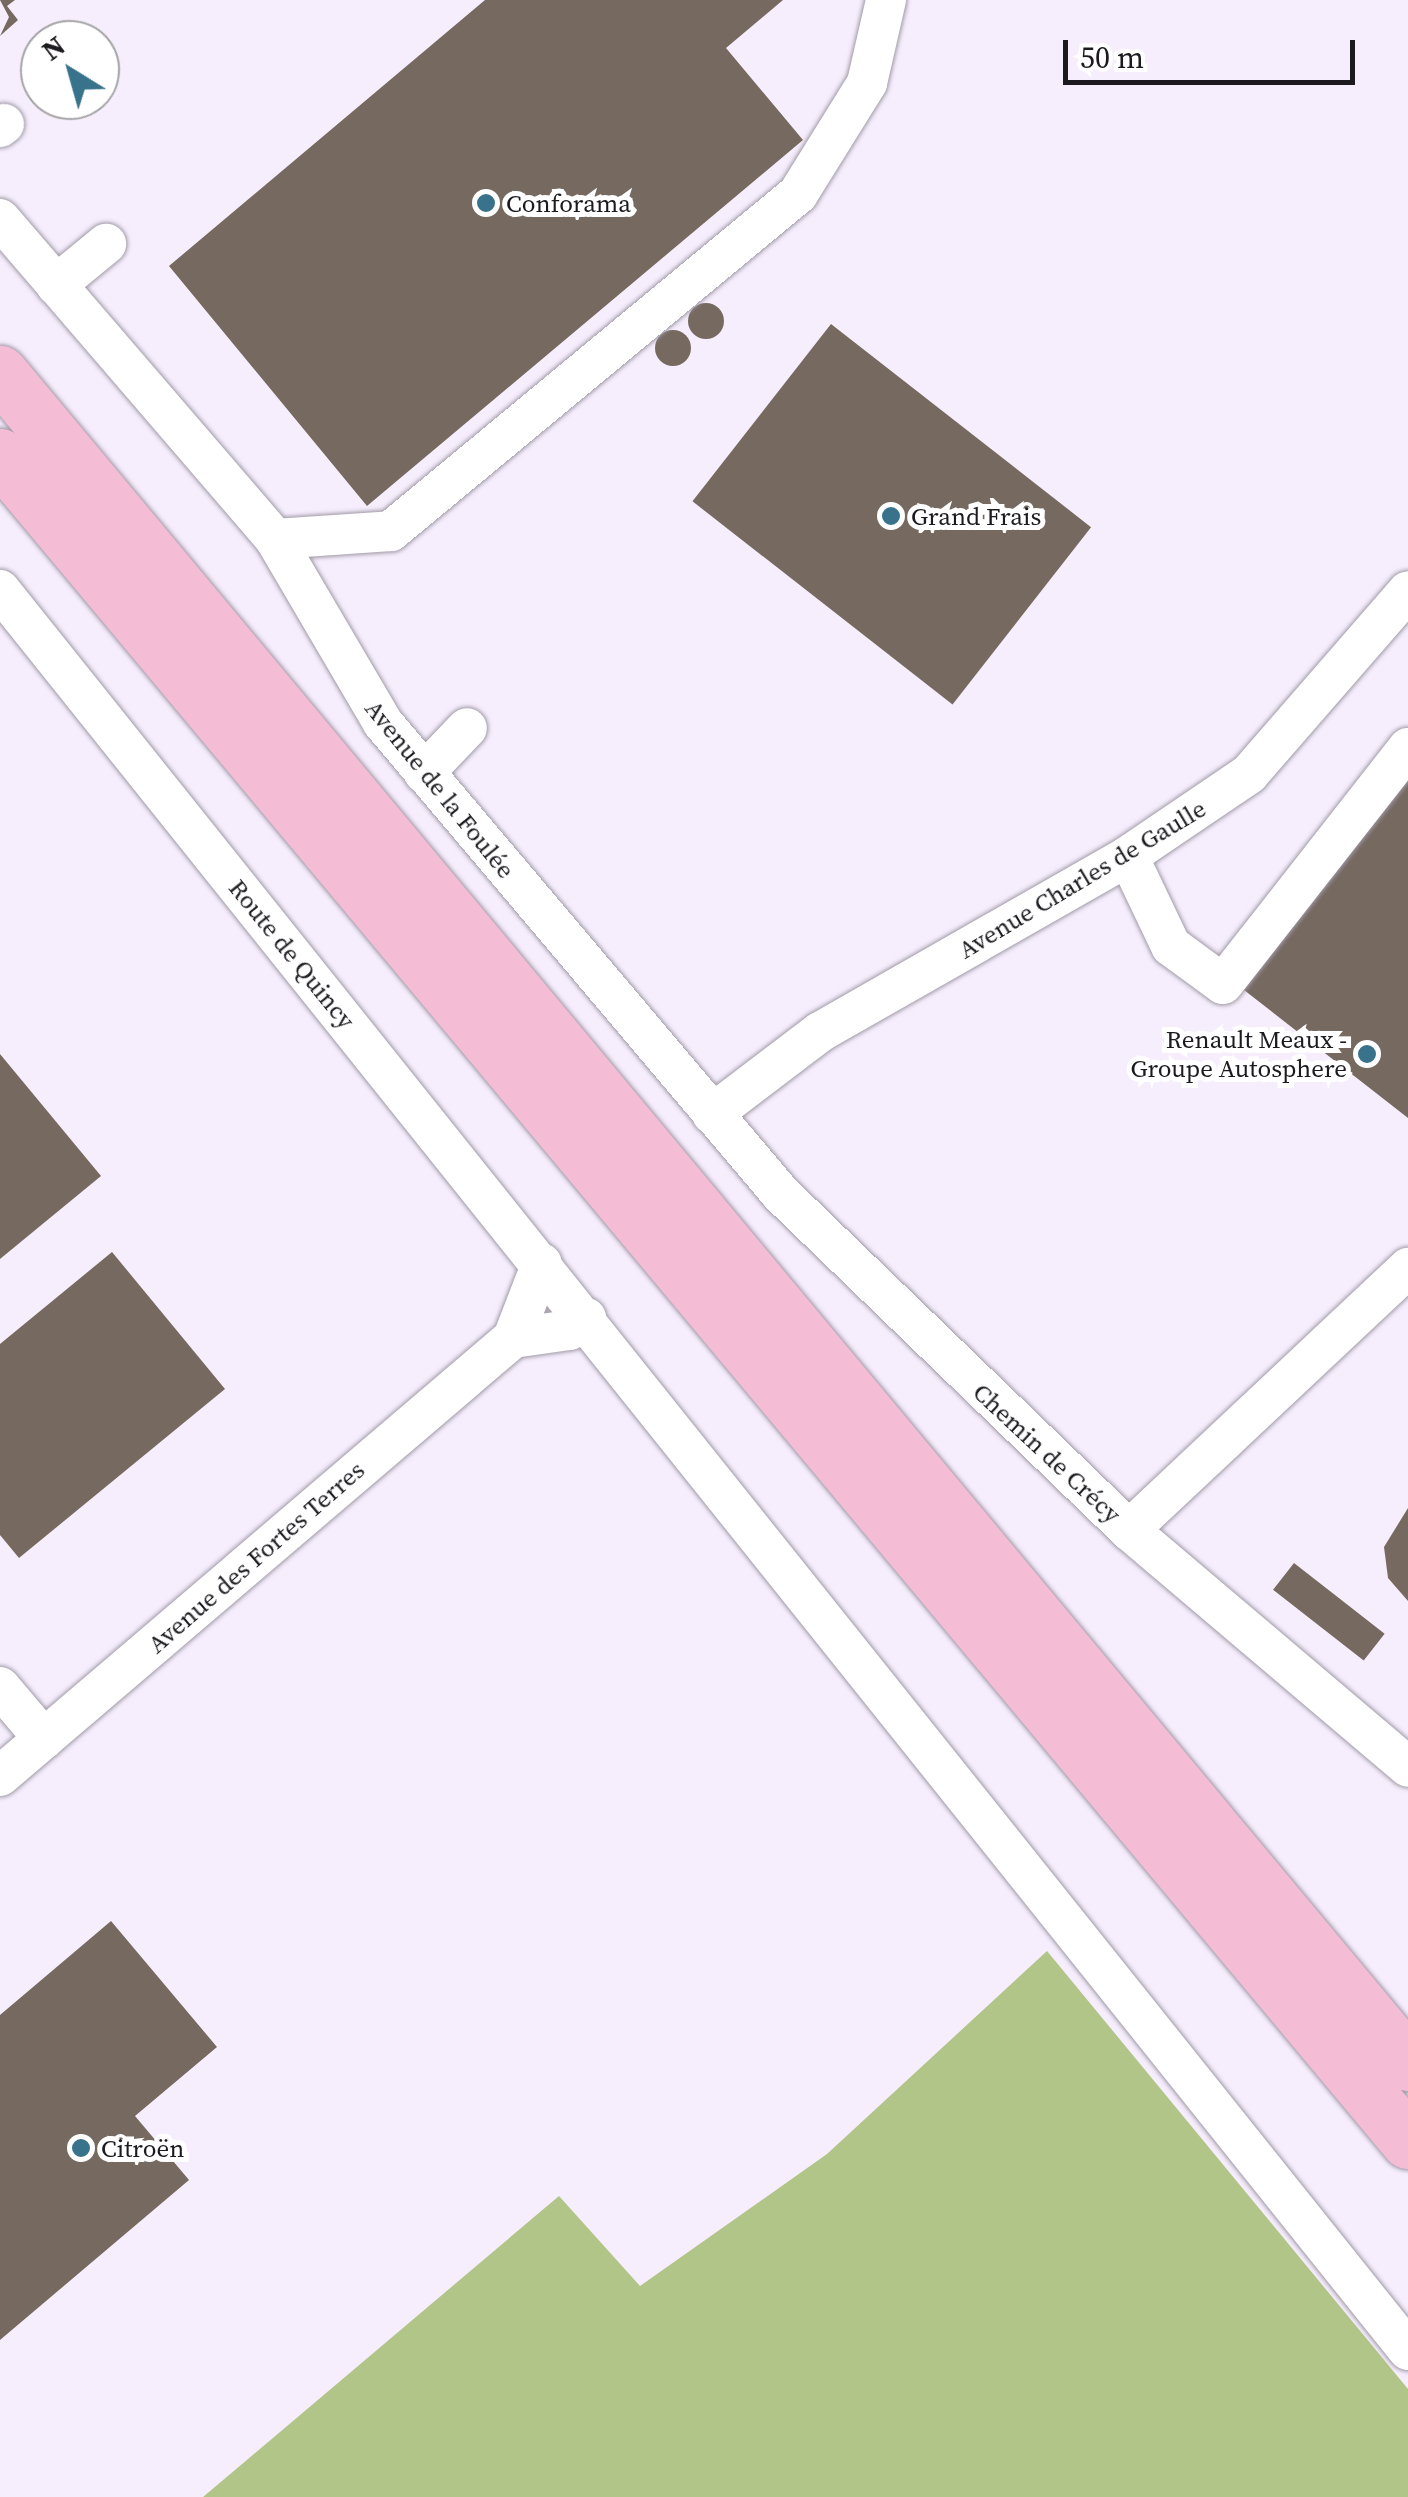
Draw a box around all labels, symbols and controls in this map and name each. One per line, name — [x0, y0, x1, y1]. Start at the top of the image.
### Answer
north arrow — [20, 20, 120, 120]
scale bar — [1068, 20, 1360, 82]
text: N — [34, 26, 73, 69]
text: 50 m — [1080, 37, 1144, 78]
place label: Conforama — [506, 188, 631, 218]
marker: Conforama — [475, 192, 497, 214]
place label: Grand Frais — [911, 501, 1041, 531]
marker: Grand Frais — [880, 505, 902, 527]
street label: Avenue de la Foulée — [359, 694, 521, 884]
street label: Avenue Charles de Gaulle — [953, 793, 1211, 965]
street label: Route de Quincy — [223, 873, 361, 1035]
place label: Renault Meaux - Groupe Autosphere — [1130, 1025, 1347, 1084]
marker: Renault Meaux - Groupe Autosphere — [1356, 1043, 1378, 1065]
street label: Chemin de Crécy — [967, 1377, 1127, 1529]
street label: Avenue des Fortes Terres — [141, 1455, 371, 1659]
place label: Citroën — [101, 2133, 184, 2163]
marker: Citroën — [70, 2137, 92, 2159]

